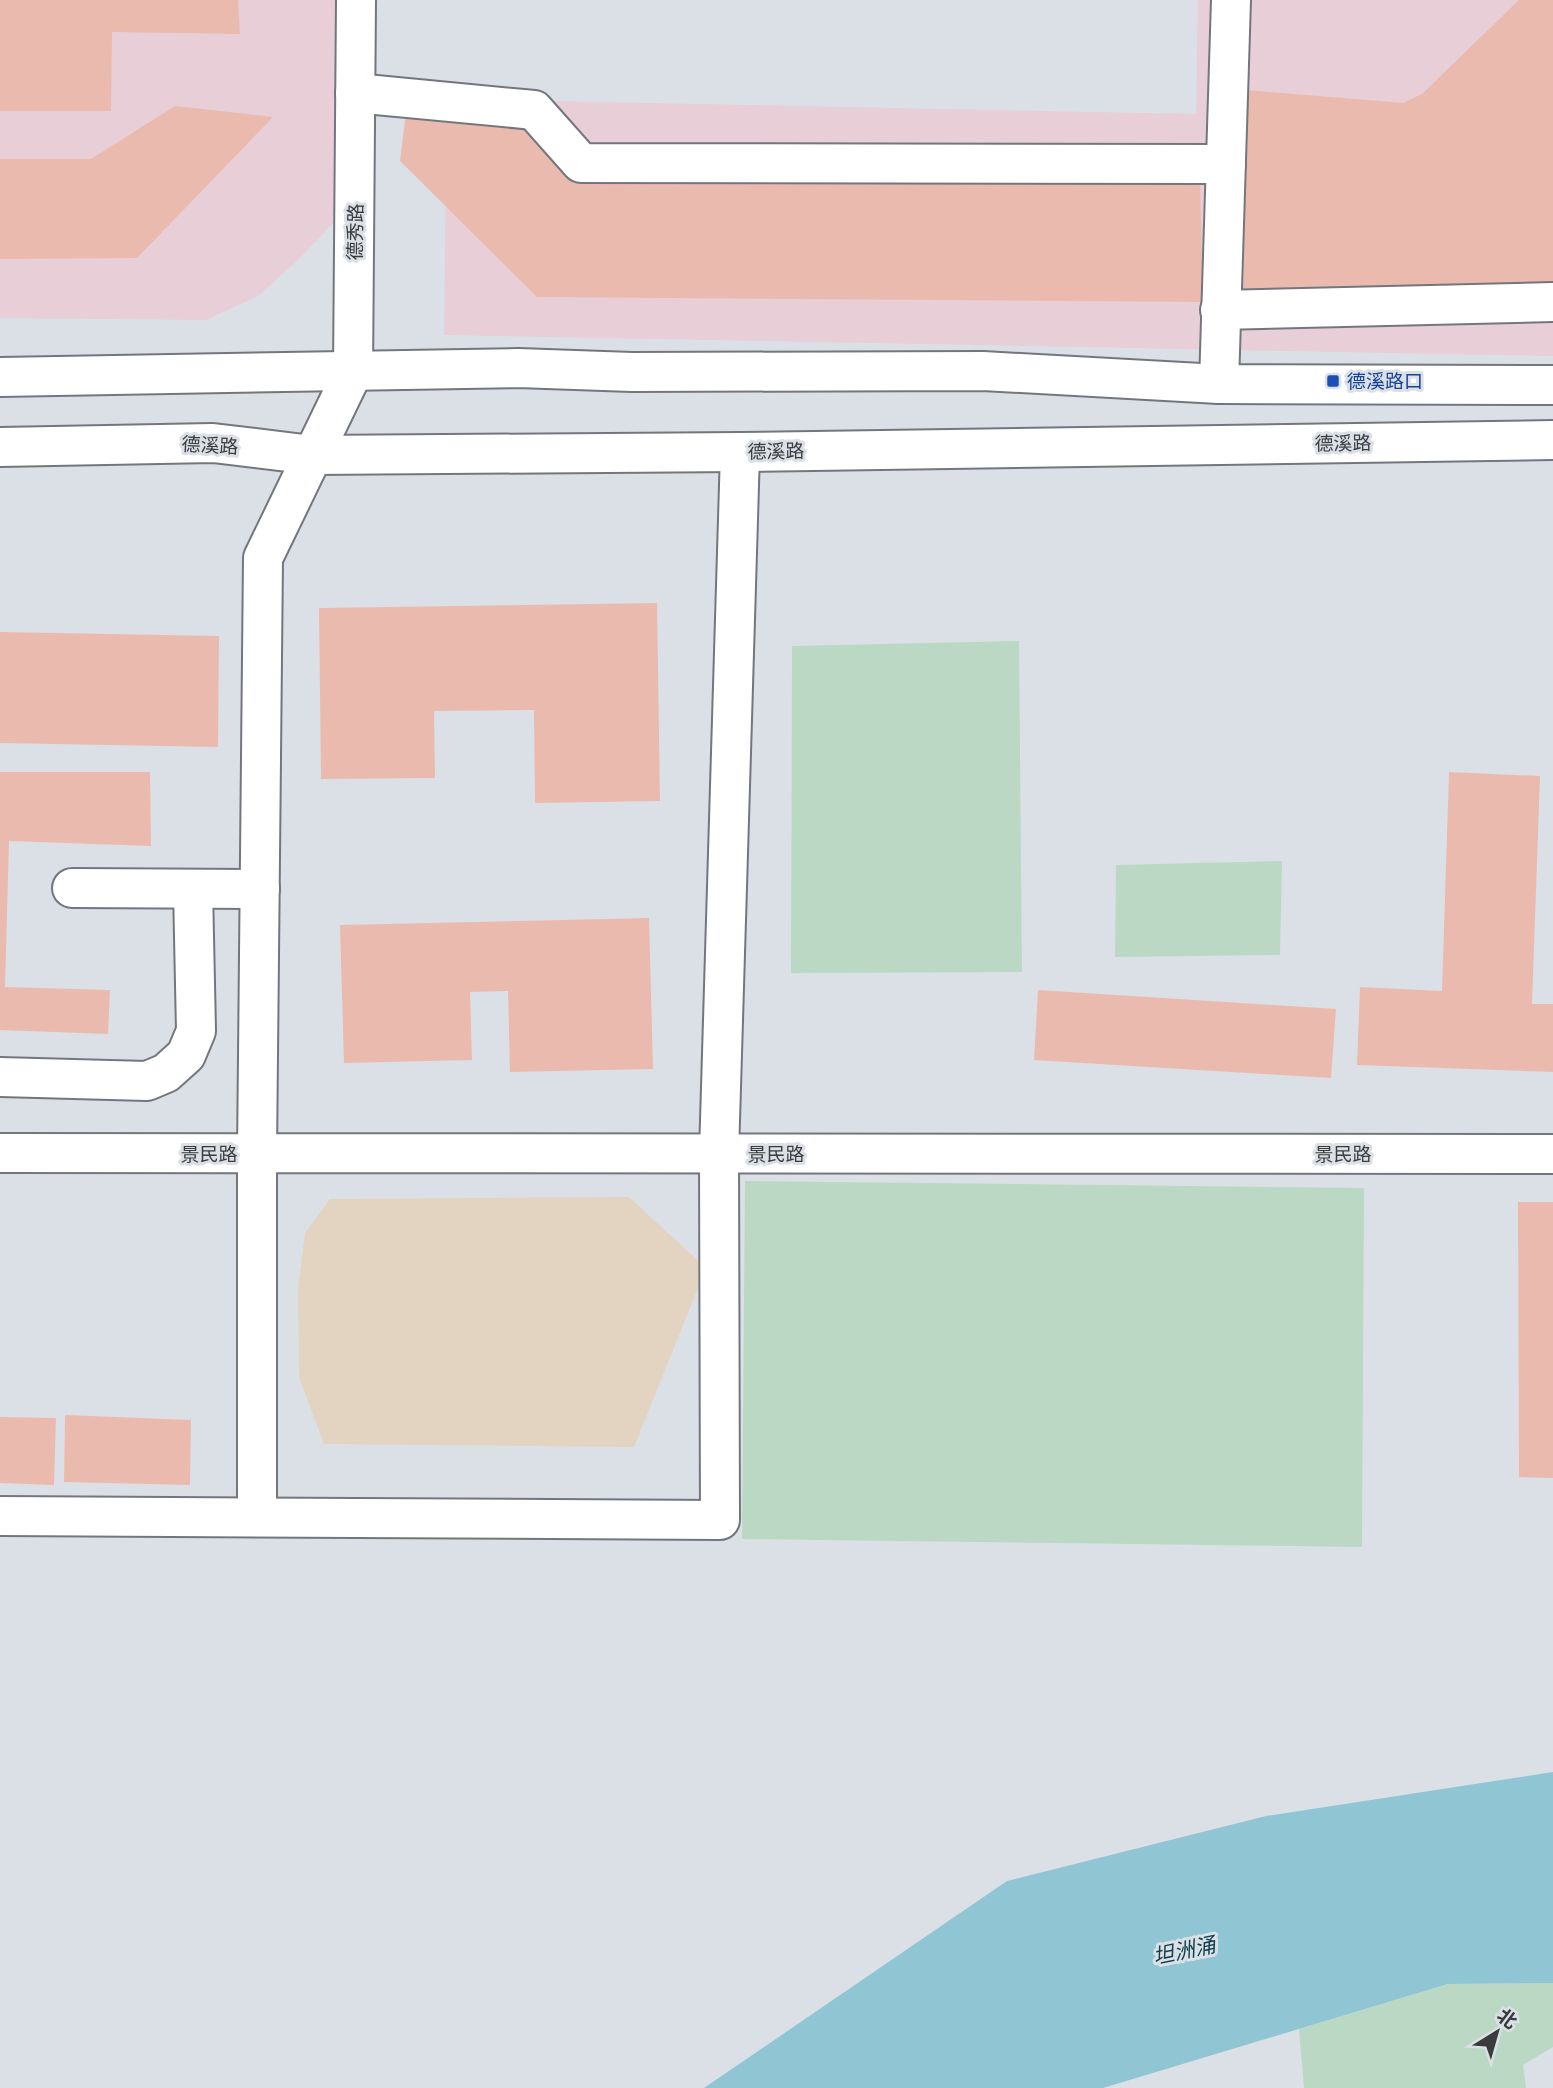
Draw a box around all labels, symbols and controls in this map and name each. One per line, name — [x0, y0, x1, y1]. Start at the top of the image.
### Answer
street label: 德秀路 — [343, 203, 367, 261]
place label: 德溪路口 — [1347, 369, 1423, 393]
marker: 德溪路口 — [1325, 373, 1341, 389]
street label: 德溪路 — [1314, 431, 1372, 455]
street label: 德溪路 — [181, 432, 239, 458]
street label: 德溪路 — [747, 439, 805, 463]
street label: 景民路 — [180, 1142, 238, 1166]
street label: 景民路 — [747, 1142, 805, 1166]
street label: 景民路 — [1314, 1142, 1372, 1166]
water label: 坦洲涌 — [1150, 1929, 1220, 1970]
north arrow — [1462, 1997, 1532, 2067]
text: 北 — [1492, 2003, 1522, 2034]

